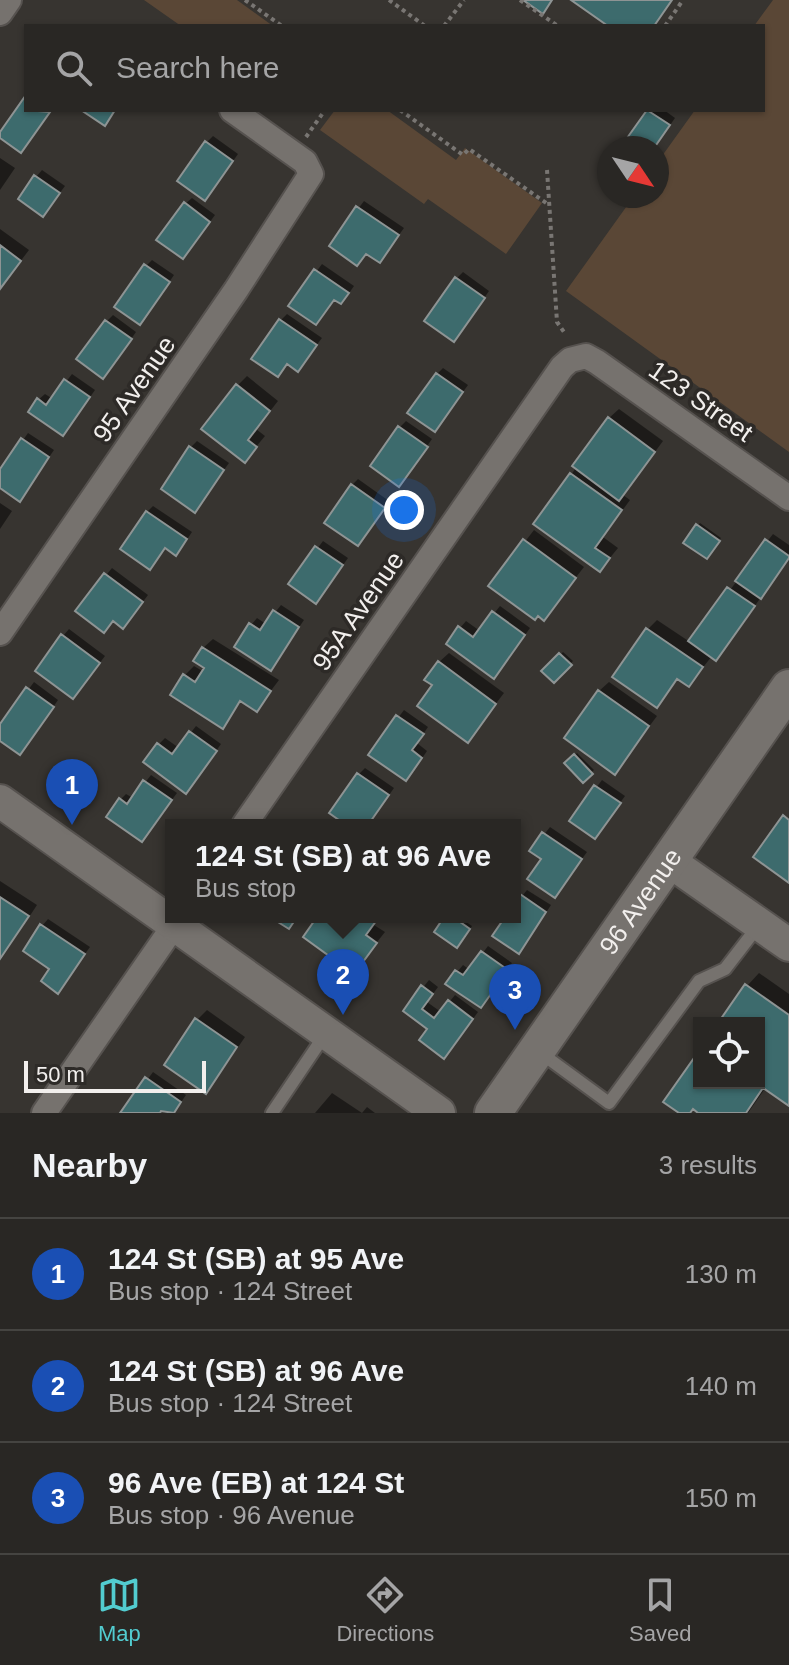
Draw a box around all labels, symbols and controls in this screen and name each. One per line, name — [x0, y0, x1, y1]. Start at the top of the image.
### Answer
search box — [24, 24, 765, 112]
icon: search — [52, 46, 96, 90]
text: Search here — [116, 51, 279, 84]
north arrow — [597, 136, 669, 208]
street label: 95 Avenue — [87, 330, 181, 448]
street label: 123 Street — [643, 354, 759, 448]
your location — [384, 490, 424, 530]
street label: 95A Avenue — [306, 546, 410, 676]
pin: 1 — [46, 759, 98, 825]
popup — [165, 819, 521, 923]
text: 124 St (SB) at 96 Ave — [195, 839, 491, 872]
street label: 96 Avenue — [593, 842, 688, 960]
text: Bus stop — [195, 873, 296, 903]
pin: 2 — [317, 949, 369, 1015]
pin: 3 — [489, 964, 541, 1030]
map controls — [693, 1017, 765, 1089]
button: locate — [693, 1017, 765, 1089]
scale bar — [24, 1057, 206, 1093]
text: 50 m — [36, 1062, 85, 1087]
text: Nearby — [32, 1146, 147, 1184]
text: 3 results — [659, 1150, 757, 1180]
text: 124 St (SB) at 95 Ave — [108, 1242, 404, 1275]
text: 1 — [51, 1259, 65, 1289]
text: 130 m — [685, 1259, 757, 1289]
text: Bus stop · 124 Street — [108, 1276, 352, 1306]
text: 124 St (SB) at 96 Ave — [108, 1354, 404, 1387]
text: 2 — [51, 1371, 65, 1401]
text: 140 m — [685, 1371, 757, 1401]
text: Bus stop · 124 Street — [108, 1388, 352, 1418]
text: 96 Ave (EB) at 124 St — [108, 1466, 404, 1499]
text: 3 — [51, 1483, 65, 1513]
text: 150 m — [685, 1483, 757, 1513]
text: Bus stop · 96 Avenue — [108, 1500, 355, 1530]
tab: Map — [97, 1573, 141, 1647]
tab: Directions — [336, 1573, 434, 1647]
tab: Saved — [629, 1573, 692, 1647]

